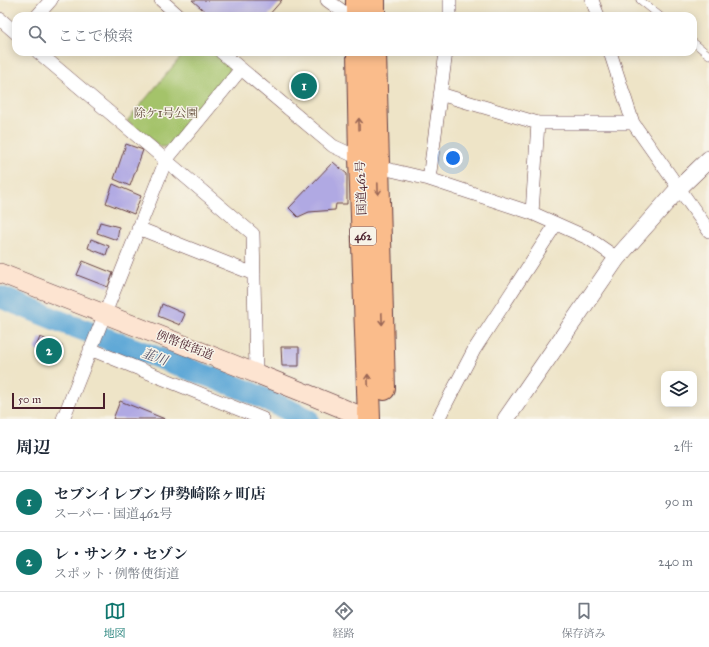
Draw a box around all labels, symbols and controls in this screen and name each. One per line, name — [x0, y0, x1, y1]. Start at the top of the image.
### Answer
search box — [12, 12, 697, 56]
icon: search — [26, 23, 48, 45]
text: ここで検索 — [58, 27, 133, 45]
pin: 1 — [291, 71, 317, 101]
park label: 除ケ1号公園 — [134, 106, 198, 120]
one-way arrow — [355, 118, 363, 131]
your location — [443, 148, 463, 168]
street label: 国道462号 — [353, 160, 369, 216]
one-way arrow — [374, 182, 382, 195]
road number: 462 — [350, 227, 376, 245]
one-way arrow — [378, 312, 386, 325]
street label: 例幣使街道 — [154, 328, 216, 362]
pin: 2 — [36, 336, 62, 366]
water label: 韮川 — [140, 345, 171, 370]
map controls — [661, 371, 697, 407]
button: layers — [661, 371, 697, 407]
one-way arrow — [364, 374, 372, 387]
scale bar — [12, 391, 105, 410]
text: 50 m — [18, 393, 41, 406]
text: 周辺 — [16, 437, 50, 458]
text: 2件 — [674, 439, 693, 455]
text: セブンイレブン 伊勢崎除ヶ町店 — [54, 485, 265, 503]
text: 1 — [26, 494, 32, 510]
text: 90 m — [665, 494, 693, 510]
text: スーパー · 国道462号 — [54, 506, 172, 522]
text: レ・サンク・セゾン — [54, 545, 188, 563]
text: 2 — [26, 554, 32, 570]
text: 240 m — [658, 554, 693, 570]
text: スポット · 例幣使街道 — [54, 566, 179, 582]
tab: 地図 — [104, 600, 126, 640]
tab: 経路 — [333, 600, 355, 640]
tab: 保存済み — [562, 600, 606, 640]

